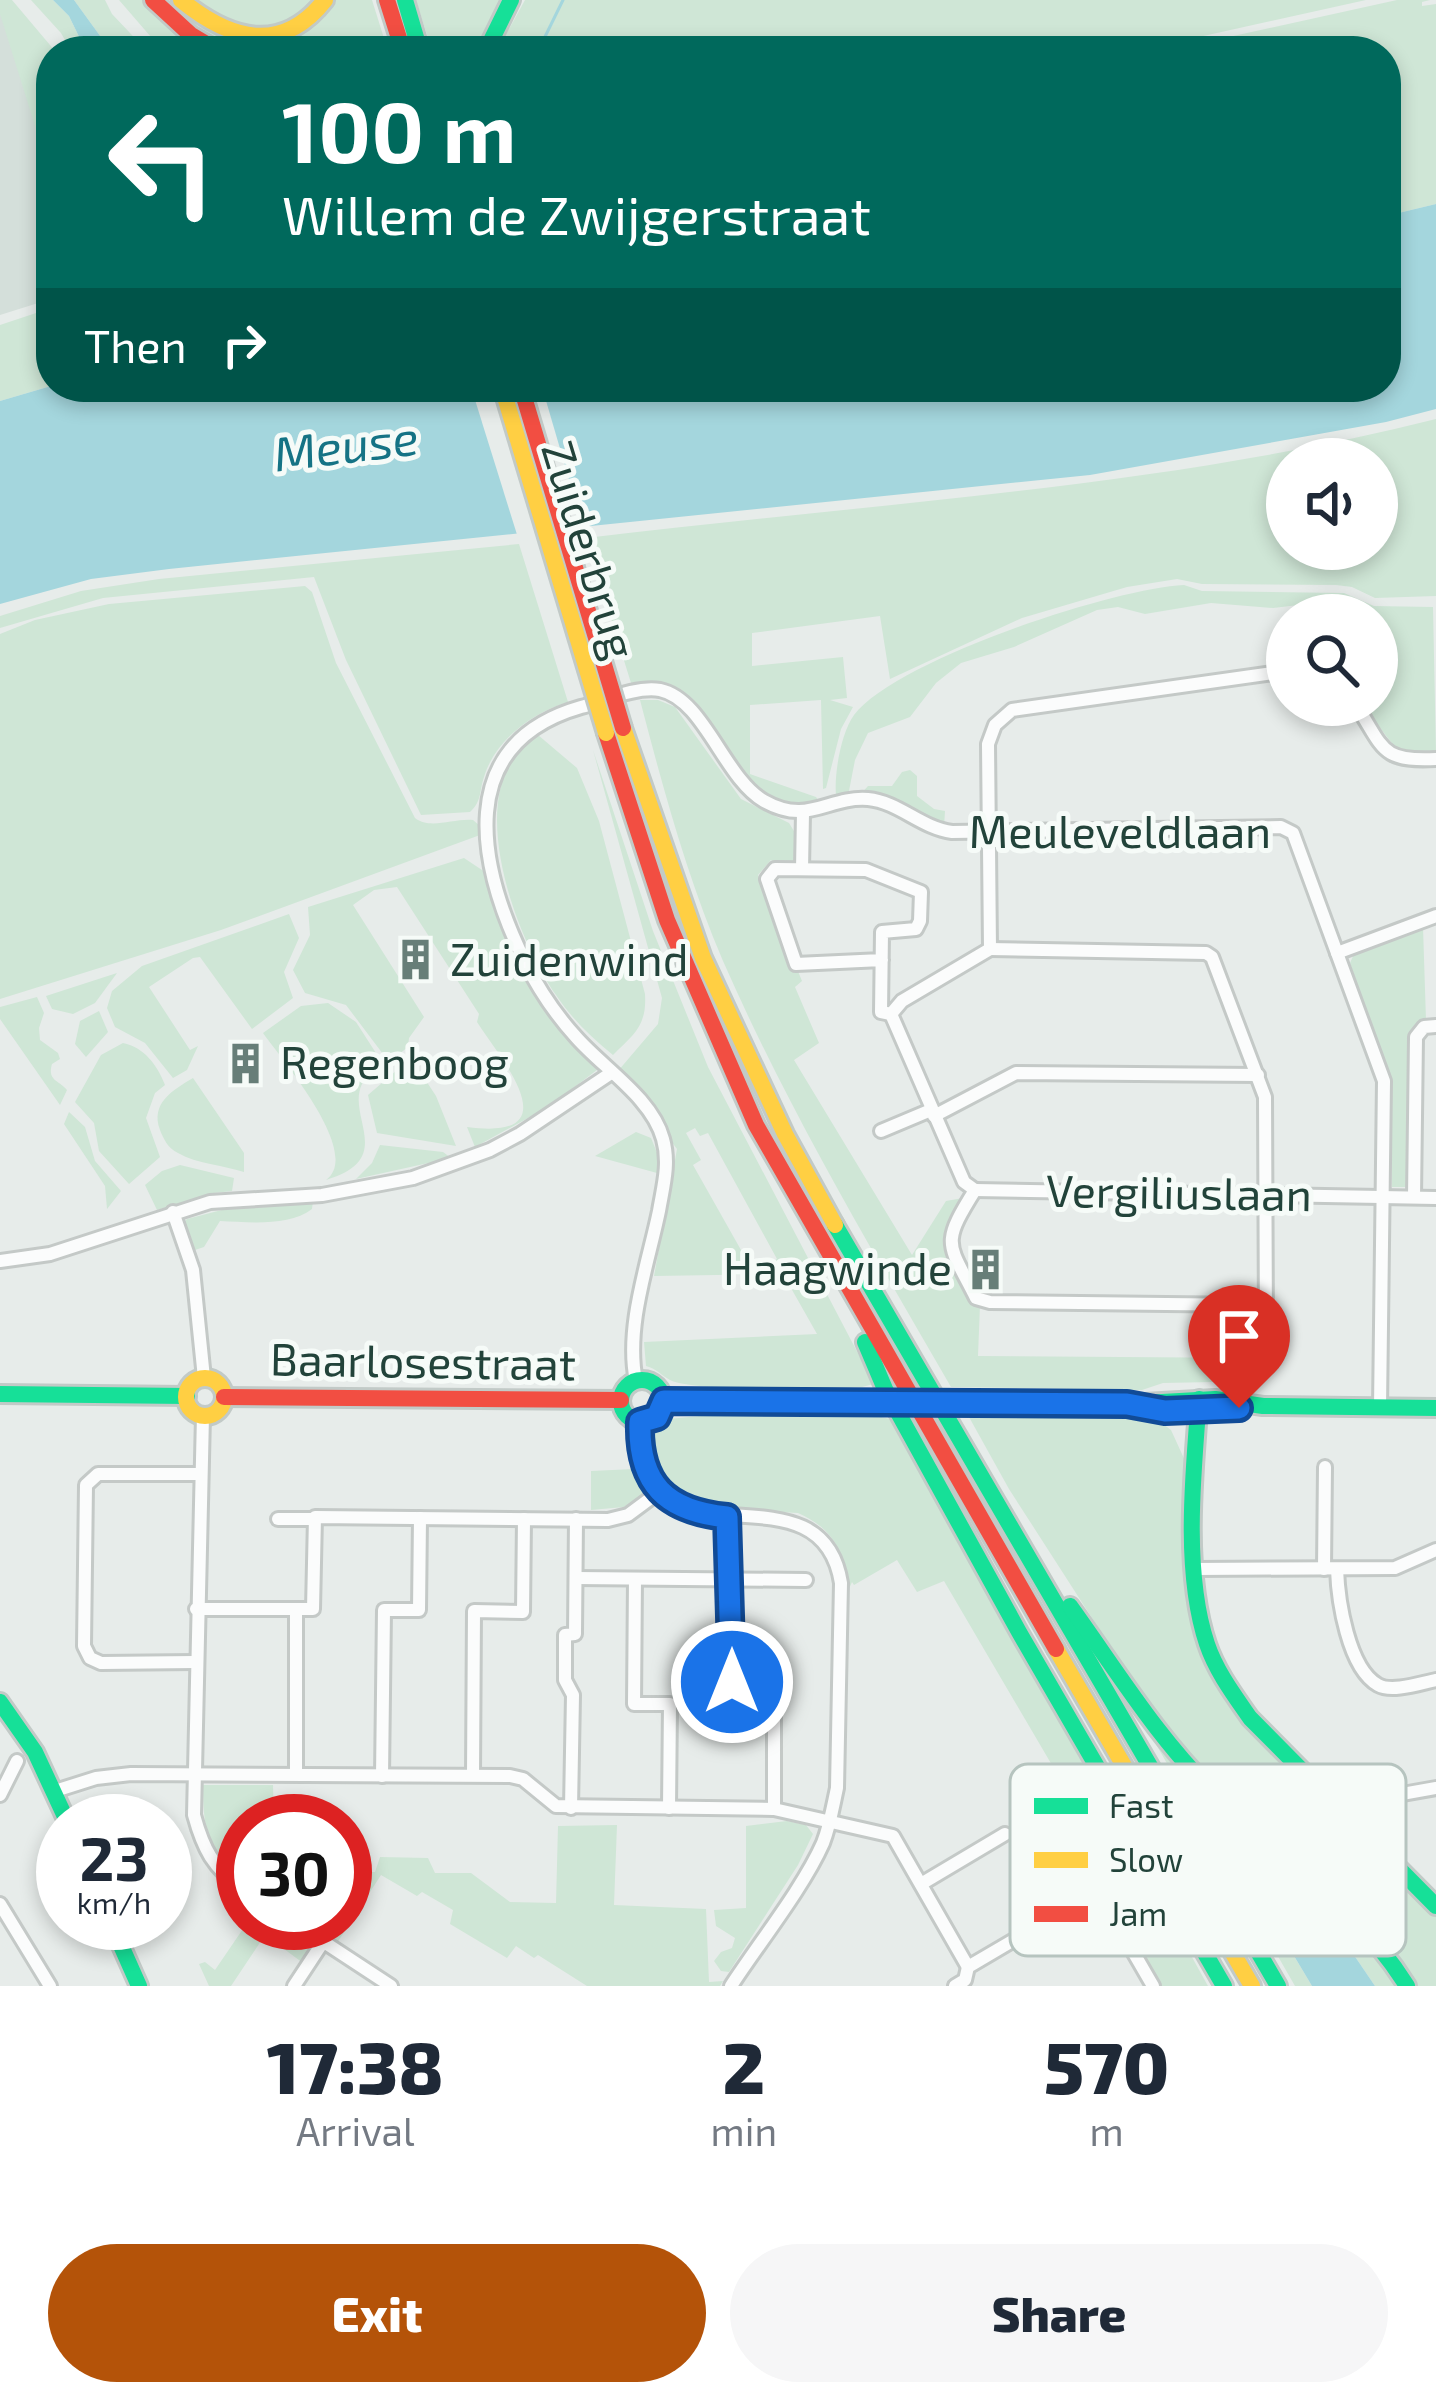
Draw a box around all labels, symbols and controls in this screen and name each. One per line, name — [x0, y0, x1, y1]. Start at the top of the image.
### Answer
text: 100 m — [282, 79, 516, 180]
icon: left — [84, 84, 240, 240]
text: Willem de Zwijgerstraat — [282, 181, 871, 246]
icon: right — [211, 312, 277, 378]
text: Then — [84, 318, 187, 372]
water label: Meuse — [270, 406, 421, 482]
street label: Zuiderbrug — [532, 434, 650, 665]
map controls — [1266, 438, 1398, 726]
button: sound — [1266, 438, 1398, 570]
button: search — [1266, 594, 1398, 726]
street label: Meuleveldlaan — [969, 803, 1271, 857]
place label: Zuidenwind — [450, 931, 689, 985]
building icon: Zuidenwind — [393, 937, 439, 983]
place label: Regenboog — [280, 1034, 509, 1088]
building icon: Regenboog — [223, 1040, 269, 1086]
street label: Vergiliuslaan — [1046, 1162, 1312, 1220]
place label: Haagwinde — [723, 1240, 952, 1294]
building icon: Haagwinde — [963, 1246, 1009, 1292]
pin — [1188, 1285, 1290, 1408]
icon: arrive — [1206, 1303, 1272, 1369]
street label: Baarlosestraat — [270, 1330, 576, 1390]
position arrow — [669, 1619, 795, 1745]
legend — [1010, 1764, 1406, 1956]
text: Fast — [1109, 1785, 1173, 1825]
speed limit sign: 30 — [216, 1794, 372, 1950]
text: 23 — [80, 1821, 148, 1893]
text: Slow — [1109, 1839, 1183, 1879]
text: km/h — [77, 1884, 151, 1920]
text: Jam — [1109, 1893, 1167, 1933]
text: 17:38 — [267, 2022, 444, 2108]
text: 2 — [723, 2022, 765, 2108]
text: 570 — [1044, 2022, 1169, 2108]
text: Arrival — [296, 2107, 415, 2154]
text: min — [711, 2107, 777, 2154]
text: m — [1089, 2107, 1124, 2154]
button: Exit — [48, 2244, 706, 2382]
button: Share — [730, 2244, 1388, 2382]

